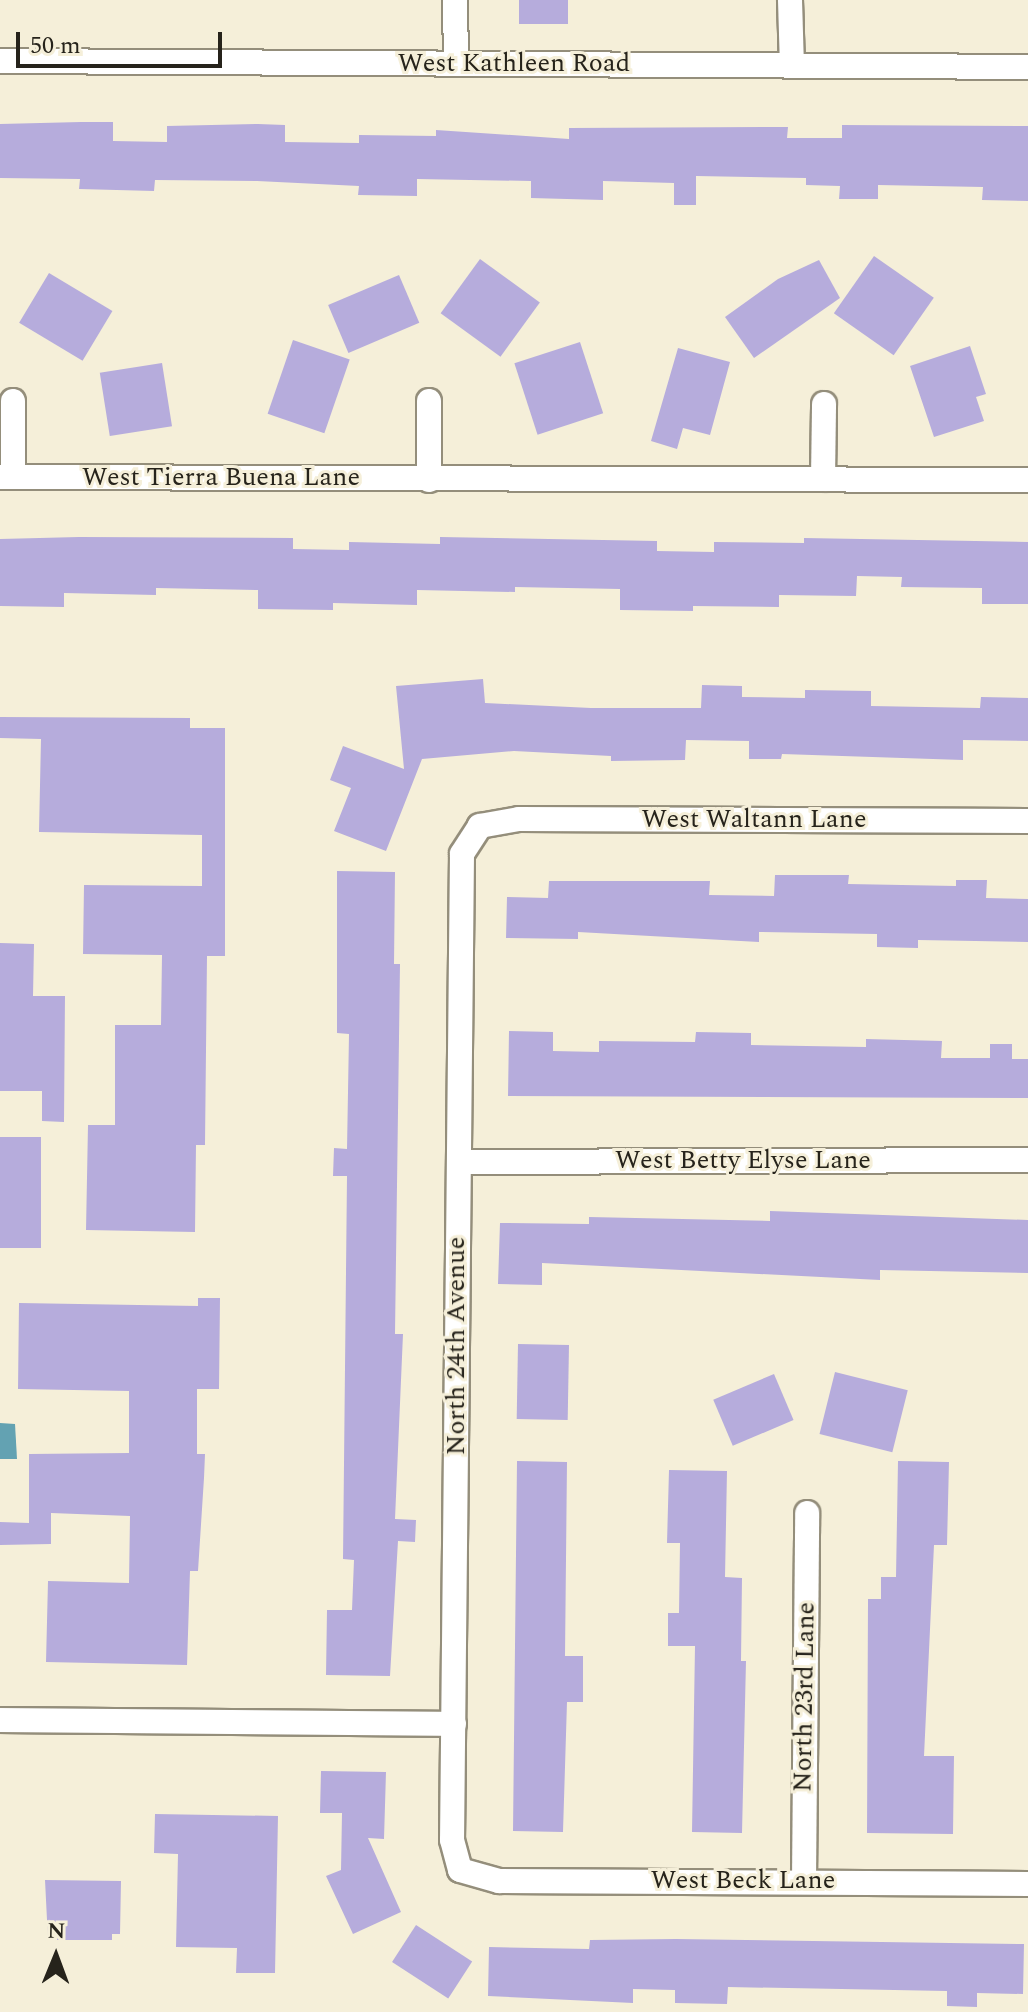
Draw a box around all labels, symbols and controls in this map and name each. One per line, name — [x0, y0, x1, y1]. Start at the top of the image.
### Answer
scale bar — [20, 16, 226, 66]
text: 50 m — [30, 28, 81, 64]
street label: West Kathleen Road — [398, 48, 630, 80]
street label: West Tierra Buena Lane — [82, 462, 360, 494]
street label: West Waltann Lane — [641, 804, 867, 836]
street label: West Betty Elyse Lane — [615, 1145, 871, 1177]
street label: North 24th Avenue — [441, 1237, 473, 1455]
street label: North 23rd Lane — [788, 1602, 822, 1792]
street label: West Beck Lane — [651, 1865, 835, 1897]
text: N — [47, 1915, 66, 1948]
north arrow — [16, 1916, 96, 1996]

